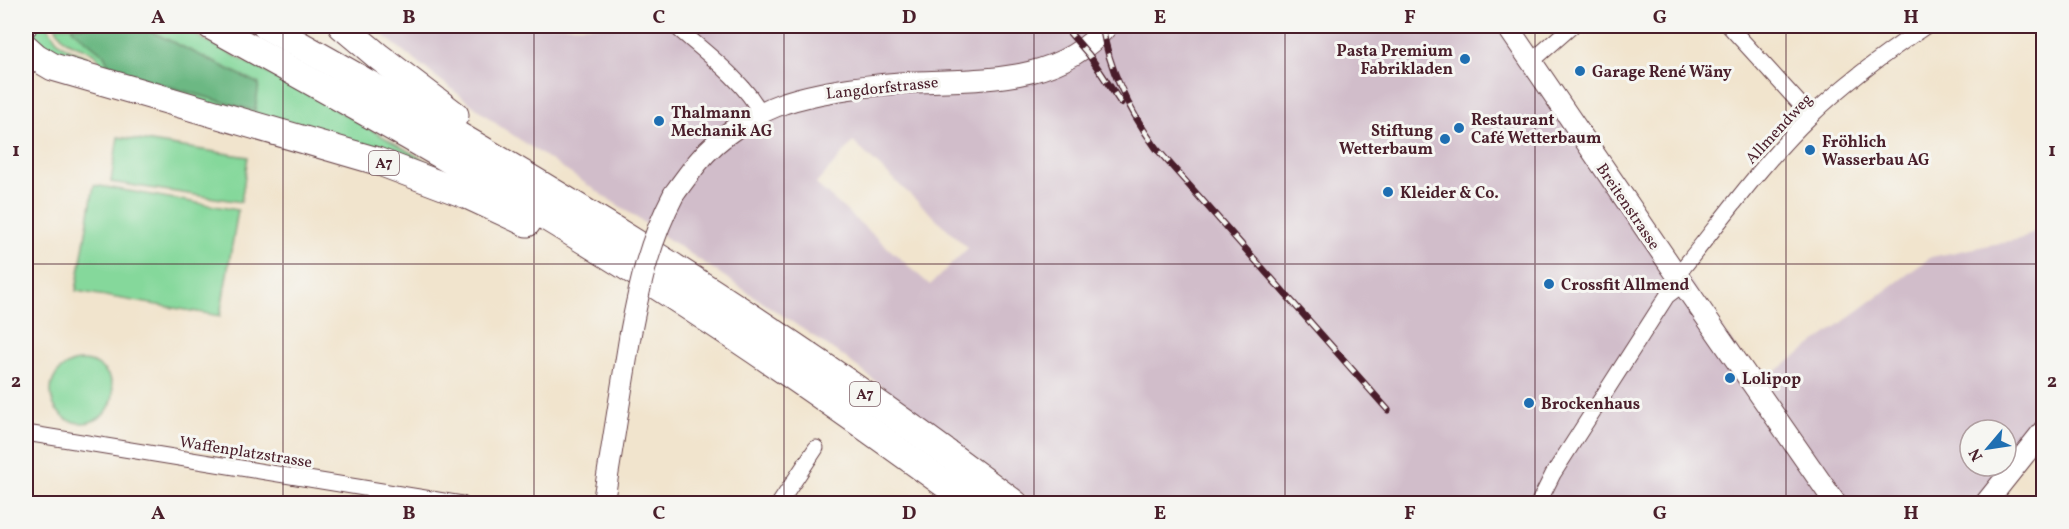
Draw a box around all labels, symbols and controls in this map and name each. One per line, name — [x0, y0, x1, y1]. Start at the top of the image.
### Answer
text: A — [151, 4, 165, 32]
text: B — [402, 4, 416, 32]
text: C — [653, 4, 666, 32]
text: D — [902, 4, 916, 32]
text: E — [1154, 4, 1166, 32]
text: F — [1404, 4, 1416, 32]
text: G — [1653, 4, 1667, 32]
text: H — [1903, 4, 1919, 32]
place label: Pasta Premium Fabrikladen — [1337, 41, 1453, 81]
marker: Pasta Premium Fabrikladen — [1458, 52, 1472, 66]
place label: Garage René Wäny — [1592, 62, 1732, 84]
marker: Garage René Wäny — [1573, 64, 1587, 78]
street label: Langdorfstrasse — [825, 72, 939, 106]
street label: Allmendweg — [1741, 89, 1818, 169]
place label: Thalmann Mechanik AG — [671, 103, 772, 143]
place label: Restaurant Café Wetterbaum — [1471, 110, 1601, 150]
marker: Thalmann Mechanik AG — [652, 114, 666, 128]
place label: Stiftung Wetterbaum — [1339, 121, 1433, 161]
marker: Restaurant Café Wetterbaum — [1452, 121, 1466, 135]
marker: Stiftung Wetterbaum — [1438, 132, 1452, 146]
place label: Fröhlich Wasserbau AG — [1822, 132, 1929, 172]
text: 1 — [12, 137, 20, 165]
text: 1 — [2048, 137, 2056, 165]
marker: Fröhlich Wasserbau AG — [1803, 143, 1817, 157]
road number: A7 — [369, 151, 399, 175]
street label: Breitenstrasse — [1590, 159, 1664, 255]
place label: Kleider & Co. — [1400, 183, 1499, 205]
marker: Kleider & Co. — [1381, 185, 1395, 199]
place label: Crossfit Allmend — [1561, 275, 1689, 297]
marker: Crossfit Allmend — [1542, 277, 1556, 291]
text: 2 — [11, 368, 21, 396]
text: 2 — [2047, 368, 2057, 396]
place label: Lolipop — [1742, 369, 1801, 391]
marker: Lolipop — [1723, 371, 1737, 385]
road number: A7 — [850, 382, 880, 406]
place label: Brockenhaus — [1541, 394, 1640, 416]
marker: Brockenhaus — [1522, 396, 1536, 410]
north arrow — [1958, 418, 2018, 478]
street label: Waffenplatzstrasse — [178, 432, 314, 474]
text: N — [1964, 444, 1989, 465]
text: A — [151, 500, 165, 528]
text: B — [402, 500, 416, 528]
text: C — [653, 500, 666, 528]
text: D — [902, 500, 916, 528]
text: E — [1154, 500, 1166, 528]
text: F — [1404, 500, 1416, 528]
text: G — [1653, 500, 1667, 528]
text: H — [1903, 500, 1919, 528]

